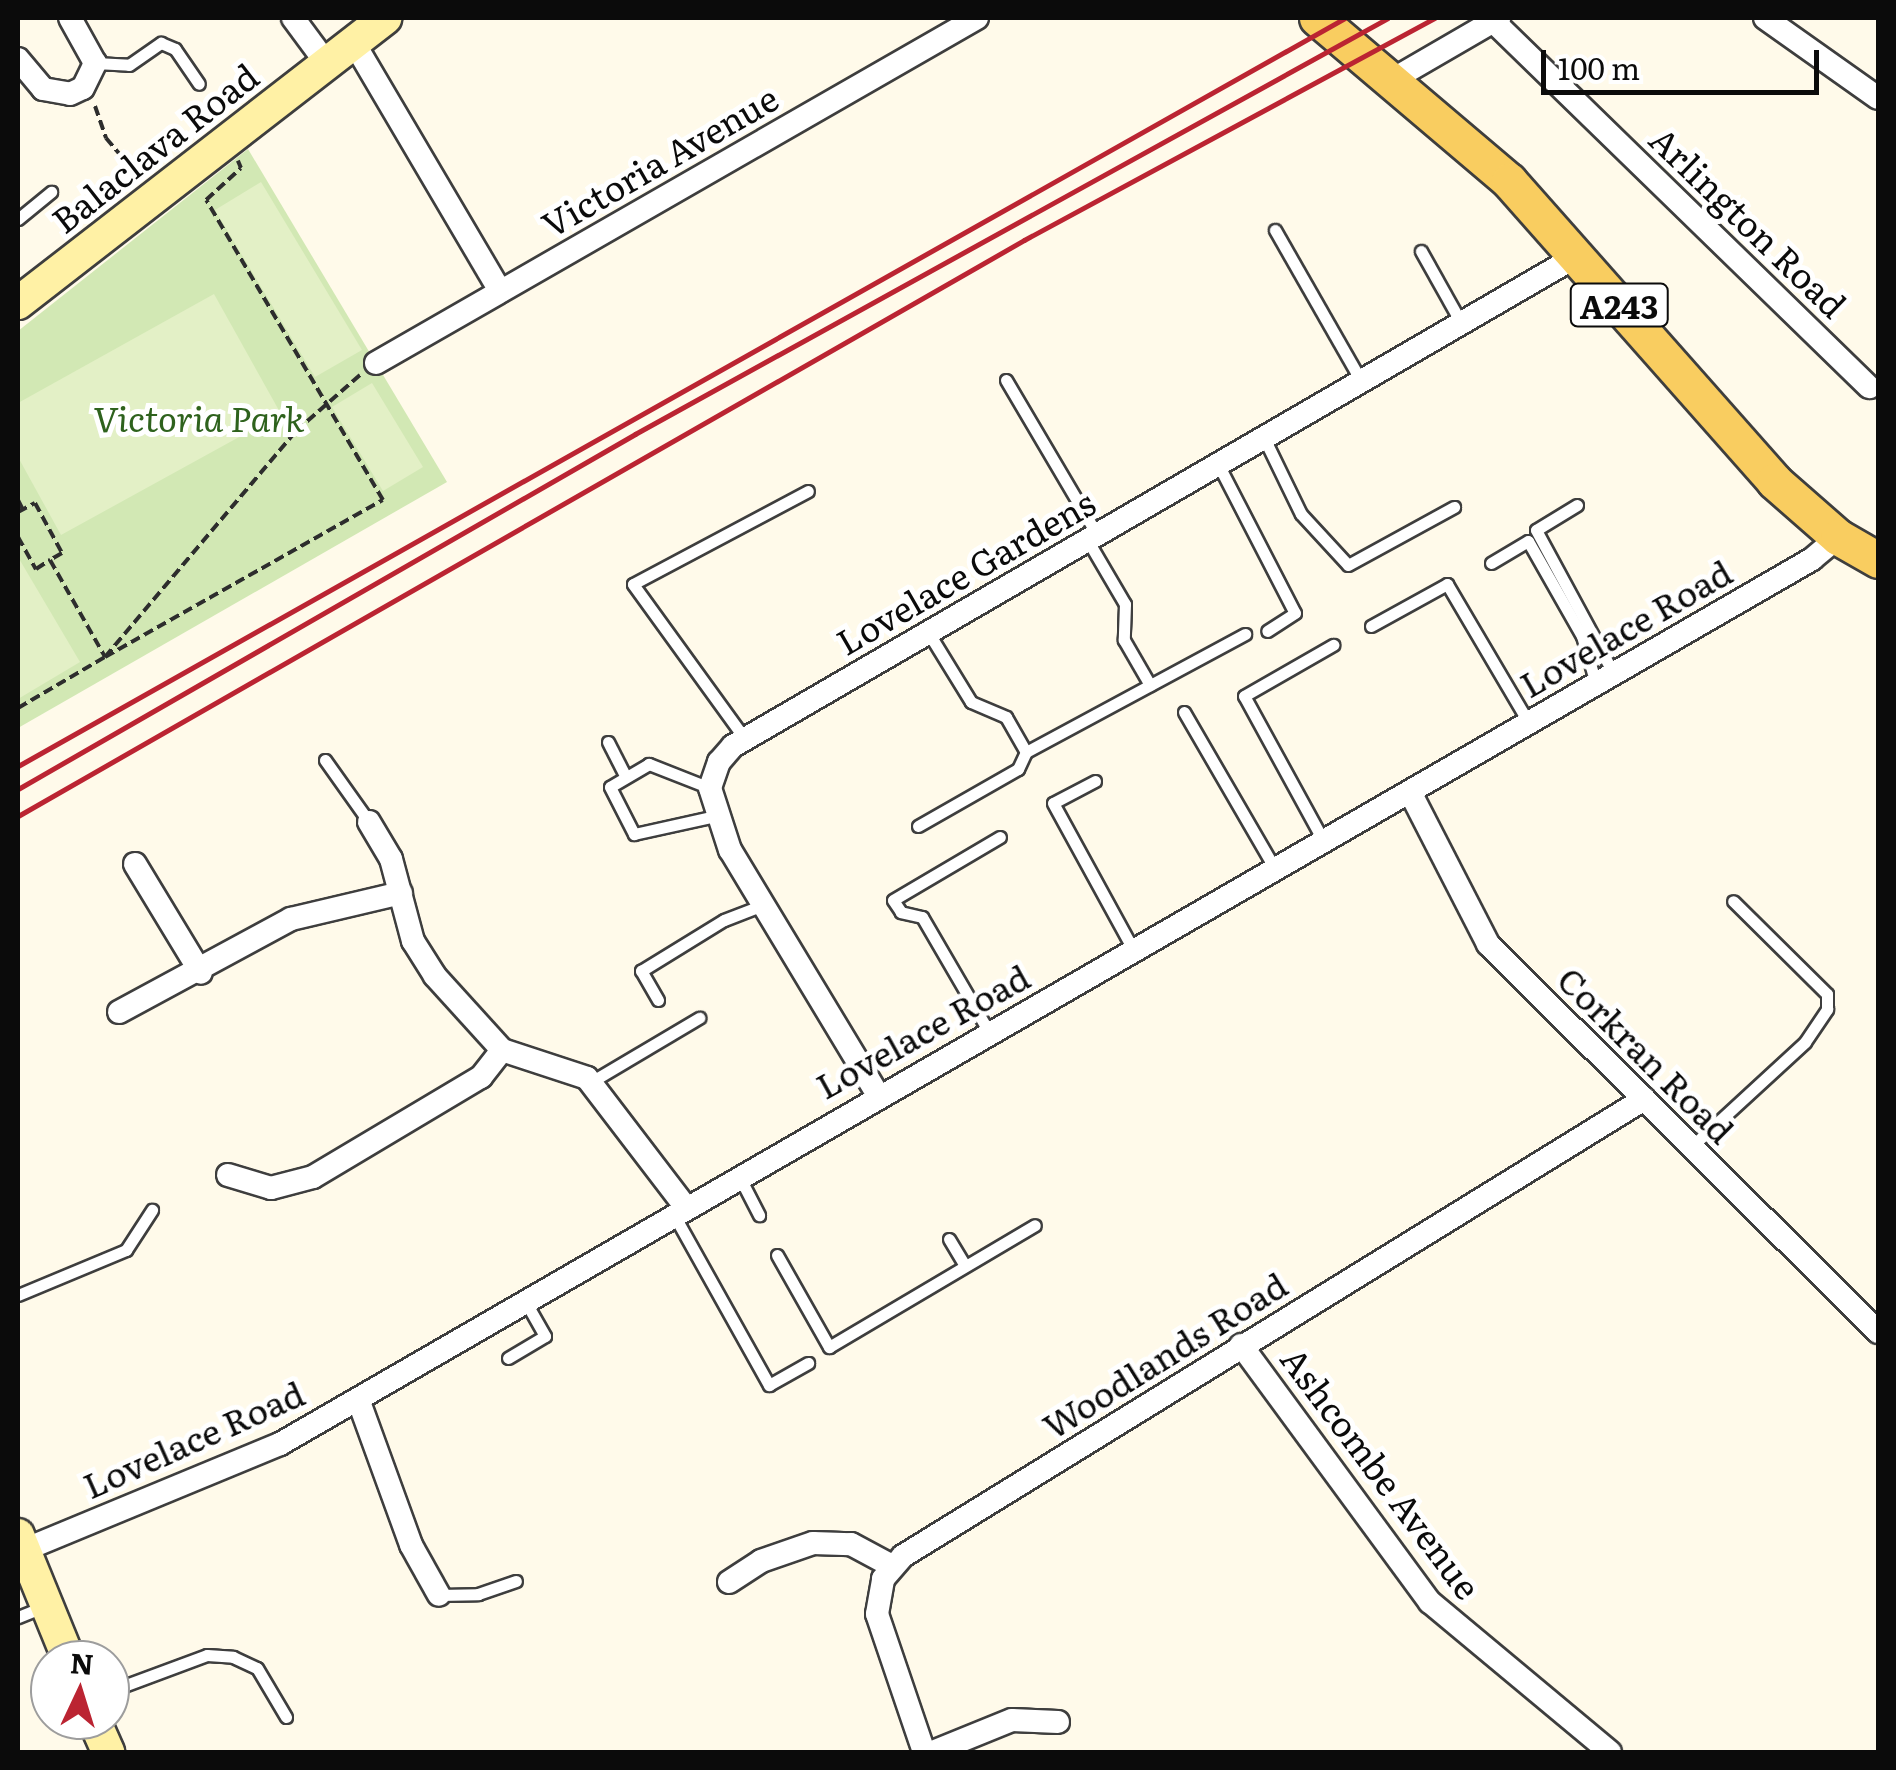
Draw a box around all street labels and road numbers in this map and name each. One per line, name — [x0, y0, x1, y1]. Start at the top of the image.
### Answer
street label: Balaclava Road — [43, 54, 265, 240]
street label: Victoria Avenue — [534, 75, 784, 245]
street label: Arlington Road — [1642, 117, 1856, 325]
road number: A243 — [1569, 278, 1669, 332]
street label: Lovelace Gardens — [828, 480, 1102, 662]
street label: Lovelace Road — [1512, 549, 1738, 705]
street label: Lovelace Road — [808, 954, 1036, 1106]
street label: Corkran Road — [1550, 957, 1744, 1151]
street label: Woodlands Road — [1034, 1262, 1294, 1446]
street label: Ashcombe Avenue — [1274, 1338, 1490, 1606]
street label: Lovelace Road — [76, 1371, 310, 1505]

